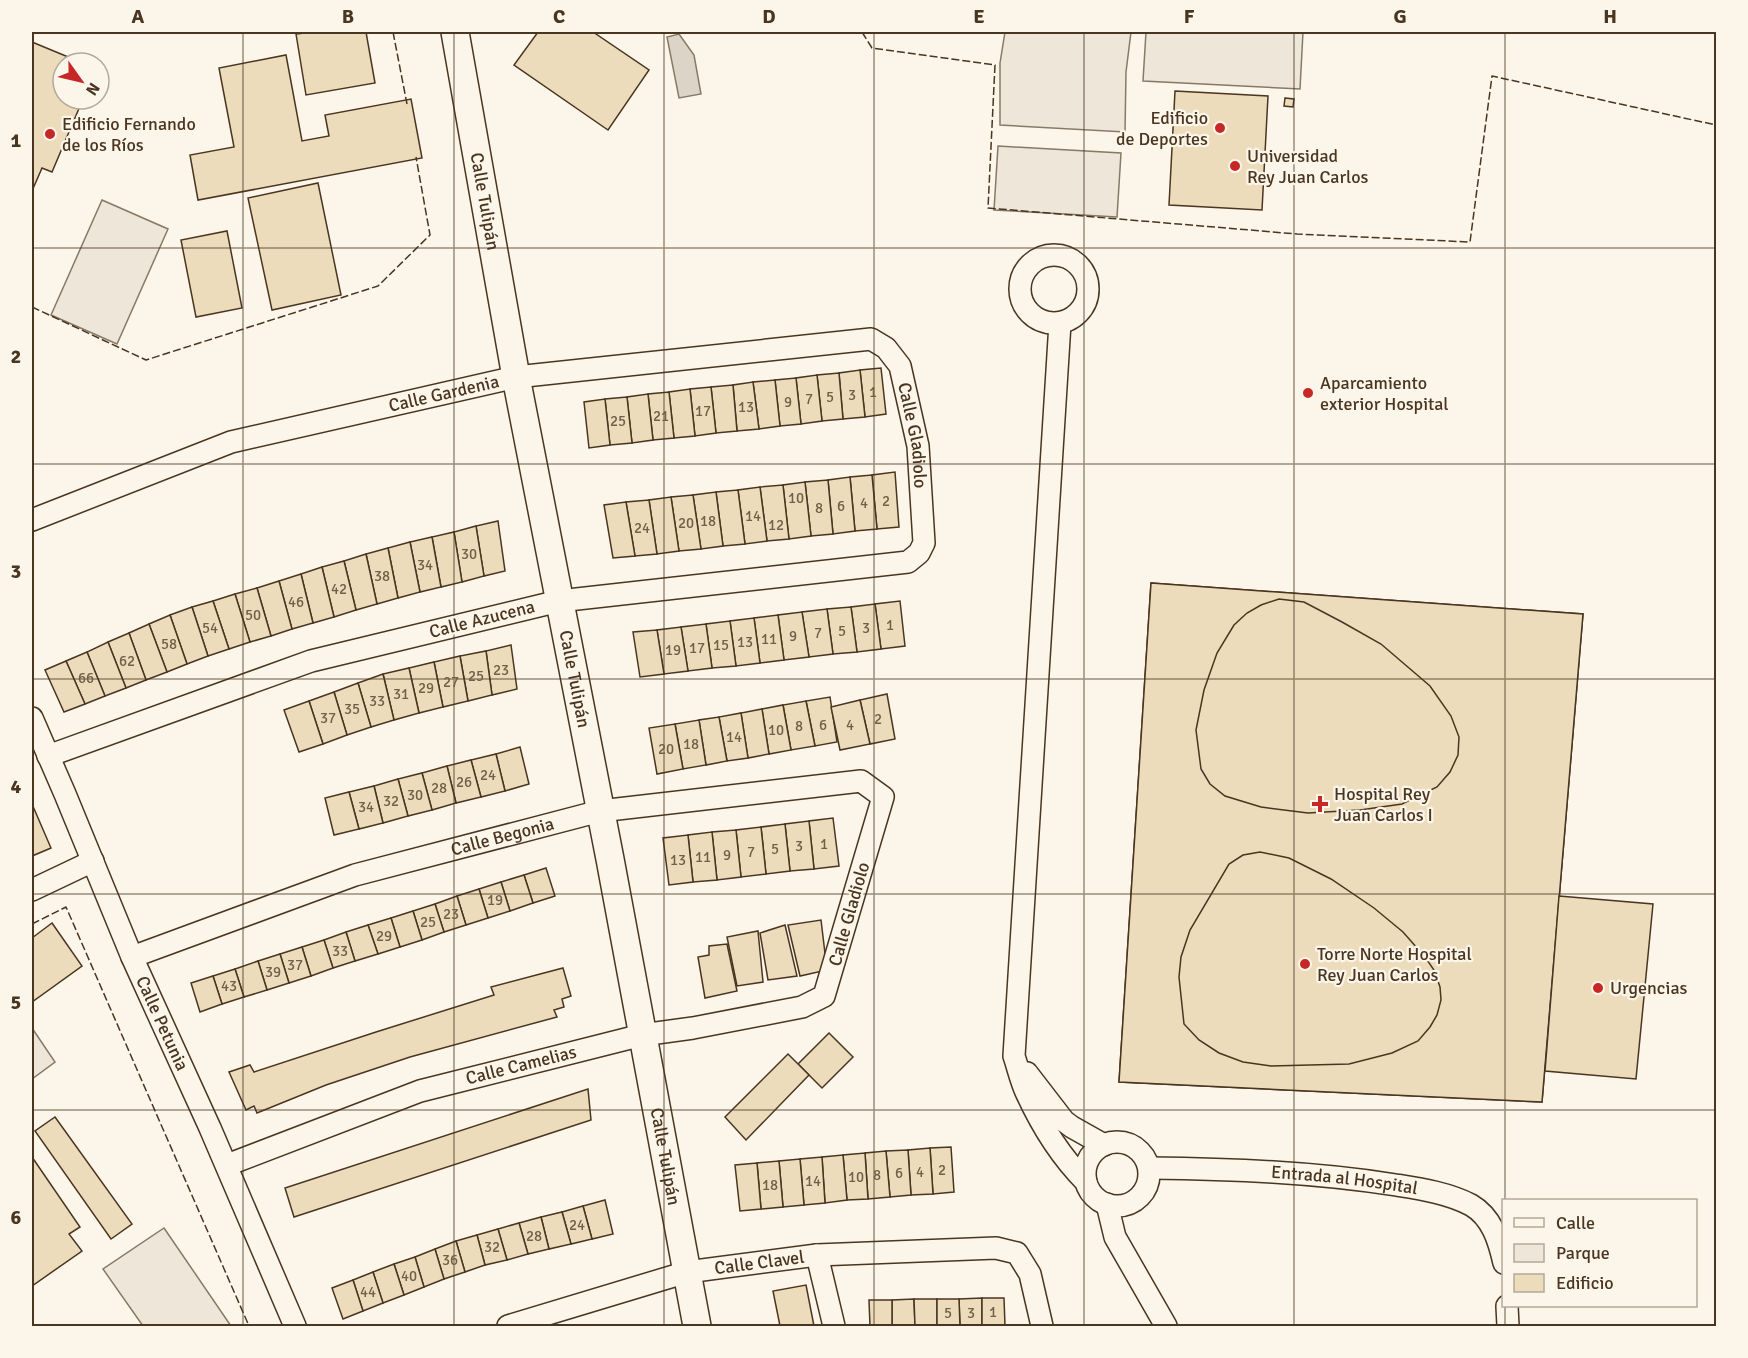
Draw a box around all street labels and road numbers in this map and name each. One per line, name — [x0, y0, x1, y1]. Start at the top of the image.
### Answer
street label: Calle Tulipán — [466, 151, 504, 252]
street label: Calle Gardenia — [386, 370, 501, 417]
street label: Calle Gladiolo — [893, 380, 932, 489]
street label: Calle Azucena — [427, 595, 537, 643]
street label: Calle Tulipán — [555, 628, 595, 730]
street label: Calle Begonia — [449, 812, 556, 860]
street label: Calle Gladiolo — [824, 859, 874, 969]
street label: Calle Petunia — [131, 972, 193, 1074]
street label: Calle Camelias — [463, 1041, 579, 1089]
street label: Calle Tulipán — [646, 1106, 685, 1207]
street label: Entrada al Hospital — [1271, 1161, 1420, 1199]
street label: Calle Clavel — [713, 1246, 806, 1279]

